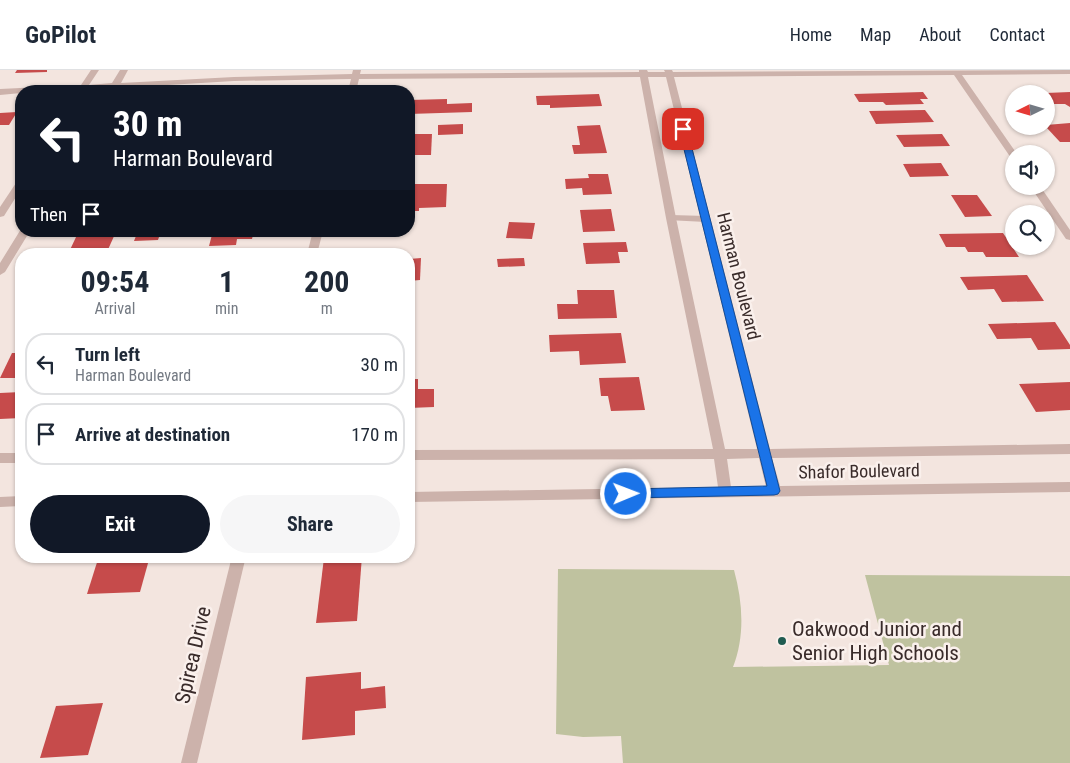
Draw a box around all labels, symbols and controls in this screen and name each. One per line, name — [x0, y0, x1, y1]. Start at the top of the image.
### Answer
text: GoPilot — [25, 21, 96, 49]
text: Home — [790, 24, 832, 45]
text: Map — [860, 24, 891, 45]
text: About — [919, 24, 961, 45]
text: Contact — [989, 24, 1045, 45]
north arrow — [1005, 85, 1055, 135]
map controls — [1005, 85, 1055, 255]
text: 30 m — [113, 104, 182, 145]
icon: left — [30, 105, 95, 170]
pin — [662, 108, 704, 150]
icon: arrive — [669, 115, 697, 143]
button: sound — [1005, 145, 1055, 195]
text: Harman Boulevard — [113, 146, 273, 171]
icon: arrive — [77, 200, 105, 228]
text: Then — [30, 203, 67, 226]
button: search — [1005, 205, 1055, 255]
street label: Harman Boulevard — [713, 210, 765, 342]
text: 09:54 — [81, 264, 149, 299]
text: 1 — [219, 264, 234, 299]
text: 200 — [304, 264, 349, 299]
text: Arrival — [95, 299, 135, 318]
text: min — [215, 299, 238, 318]
text: m — [321, 299, 333, 318]
text: Turn left — [75, 343, 140, 366]
icon: left — [32, 350, 60, 378]
text: 30 m — [361, 353, 398, 376]
text: Harman Boulevard — [75, 366, 191, 385]
icon: arrive — [32, 420, 60, 448]
text: Arrive at destination — [75, 423, 230, 446]
text: 170 m — [351, 423, 398, 446]
street label: Shafor Boulevard — [798, 459, 920, 483]
position arrow — [599, 467, 651, 519]
button: Exit — [30, 495, 210, 553]
button: Share — [220, 495, 400, 553]
street label: Spirea Drive — [170, 604, 216, 706]
place label: Oakwood Junior and Senior High Schools — [792, 617, 962, 665]
marker: Oakwood Junior and Senior High Schools — [776, 635, 788, 647]

